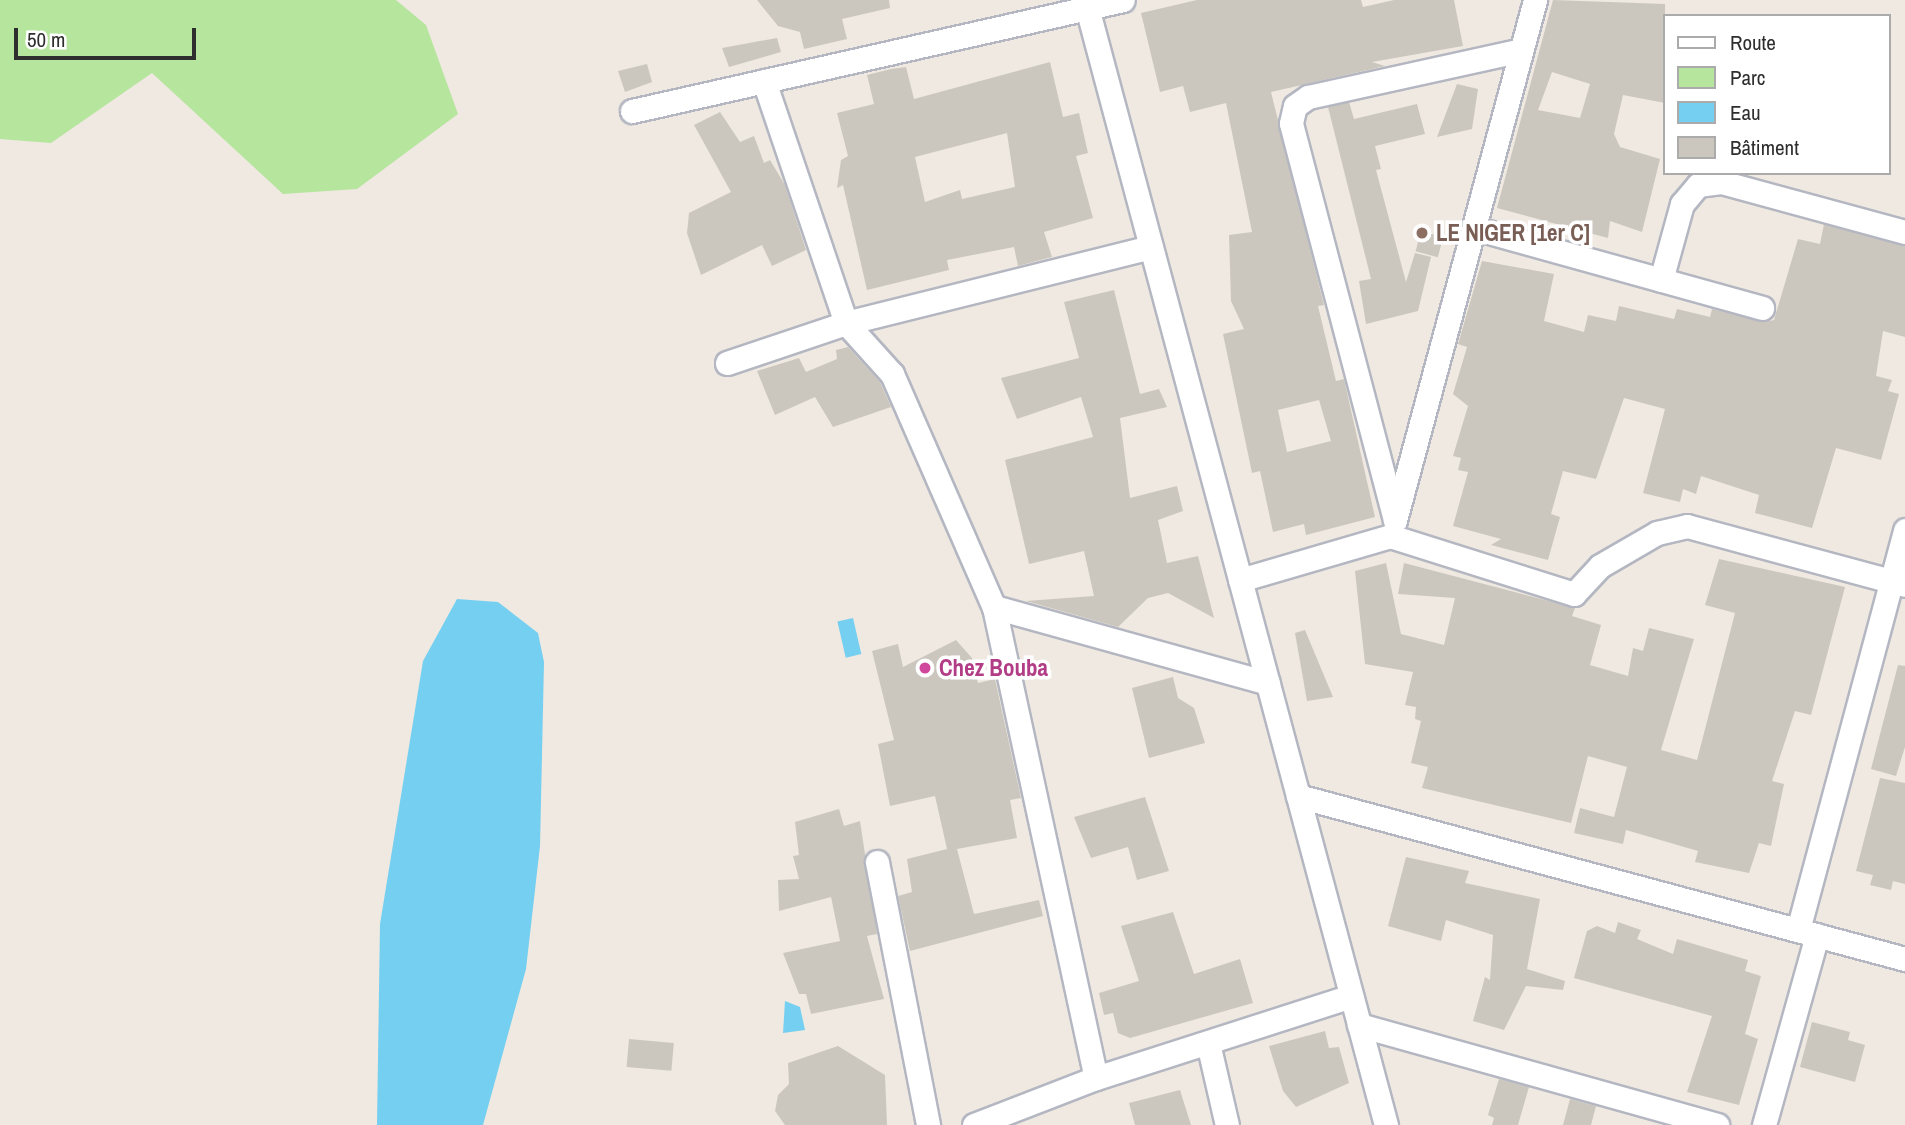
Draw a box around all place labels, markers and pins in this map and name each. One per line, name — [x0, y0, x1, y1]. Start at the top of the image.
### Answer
place label: LE NIGER [1er C] — [1436, 219, 1590, 247]
marker: LE NIGER [1er C] — [1414, 225, 1430, 241]
place label: Chez Bouba — [939, 654, 1048, 682]
marker: Chez Bouba — [917, 660, 933, 676]

